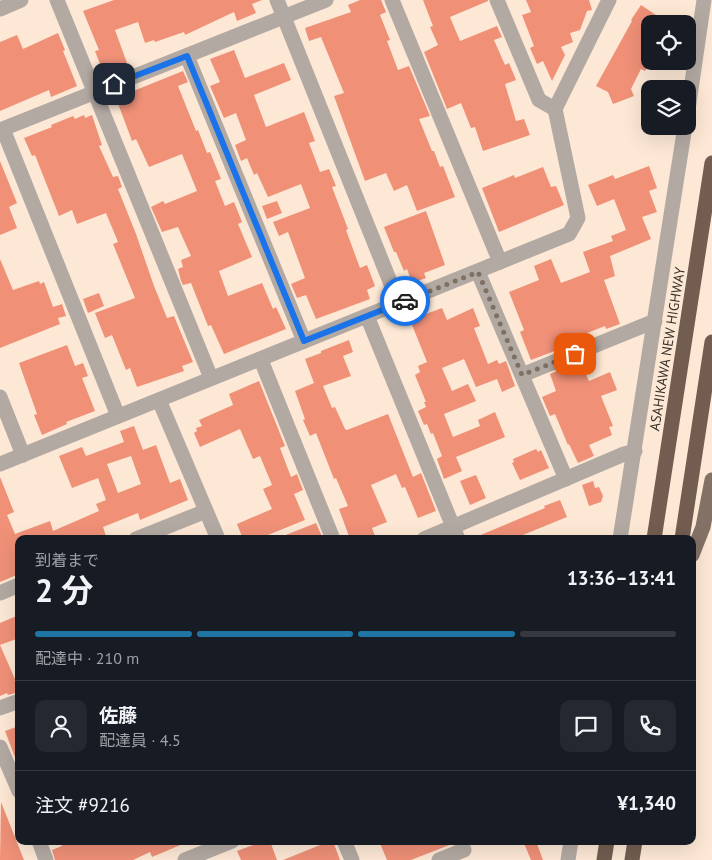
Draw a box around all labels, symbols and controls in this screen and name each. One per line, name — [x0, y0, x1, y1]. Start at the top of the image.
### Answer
map controls — [641, 15, 696, 135]
button: locate — [641, 15, 696, 70]
pin — [93, 63, 135, 105]
icon: home — [100, 70, 128, 98]
button: layers — [641, 80, 696, 135]
street label: ASAHIKAWA NEW HIGHWAY — [645, 266, 689, 432]
courier — [380, 276, 430, 326]
icon: car — [391, 287, 419, 315]
pin — [554, 333, 596, 375]
icon: bag — [561, 340, 589, 368]
text: 到着まで — [35, 550, 99, 570]
text: 13:36–13:41 — [567, 566, 676, 590]
text: 2 分 — [35, 569, 93, 611]
text: 配達中 · 210 m — [35, 648, 139, 668]
button: person — [35, 700, 87, 752]
button: chat — [560, 700, 612, 752]
button: phone — [624, 700, 676, 752]
text: 佐藤 — [99, 703, 137, 727]
text: 配達員 · 4.5 — [99, 730, 181, 750]
text: ¥1,340 — [617, 791, 676, 815]
text: 注文 #9216 — [35, 793, 130, 817]

